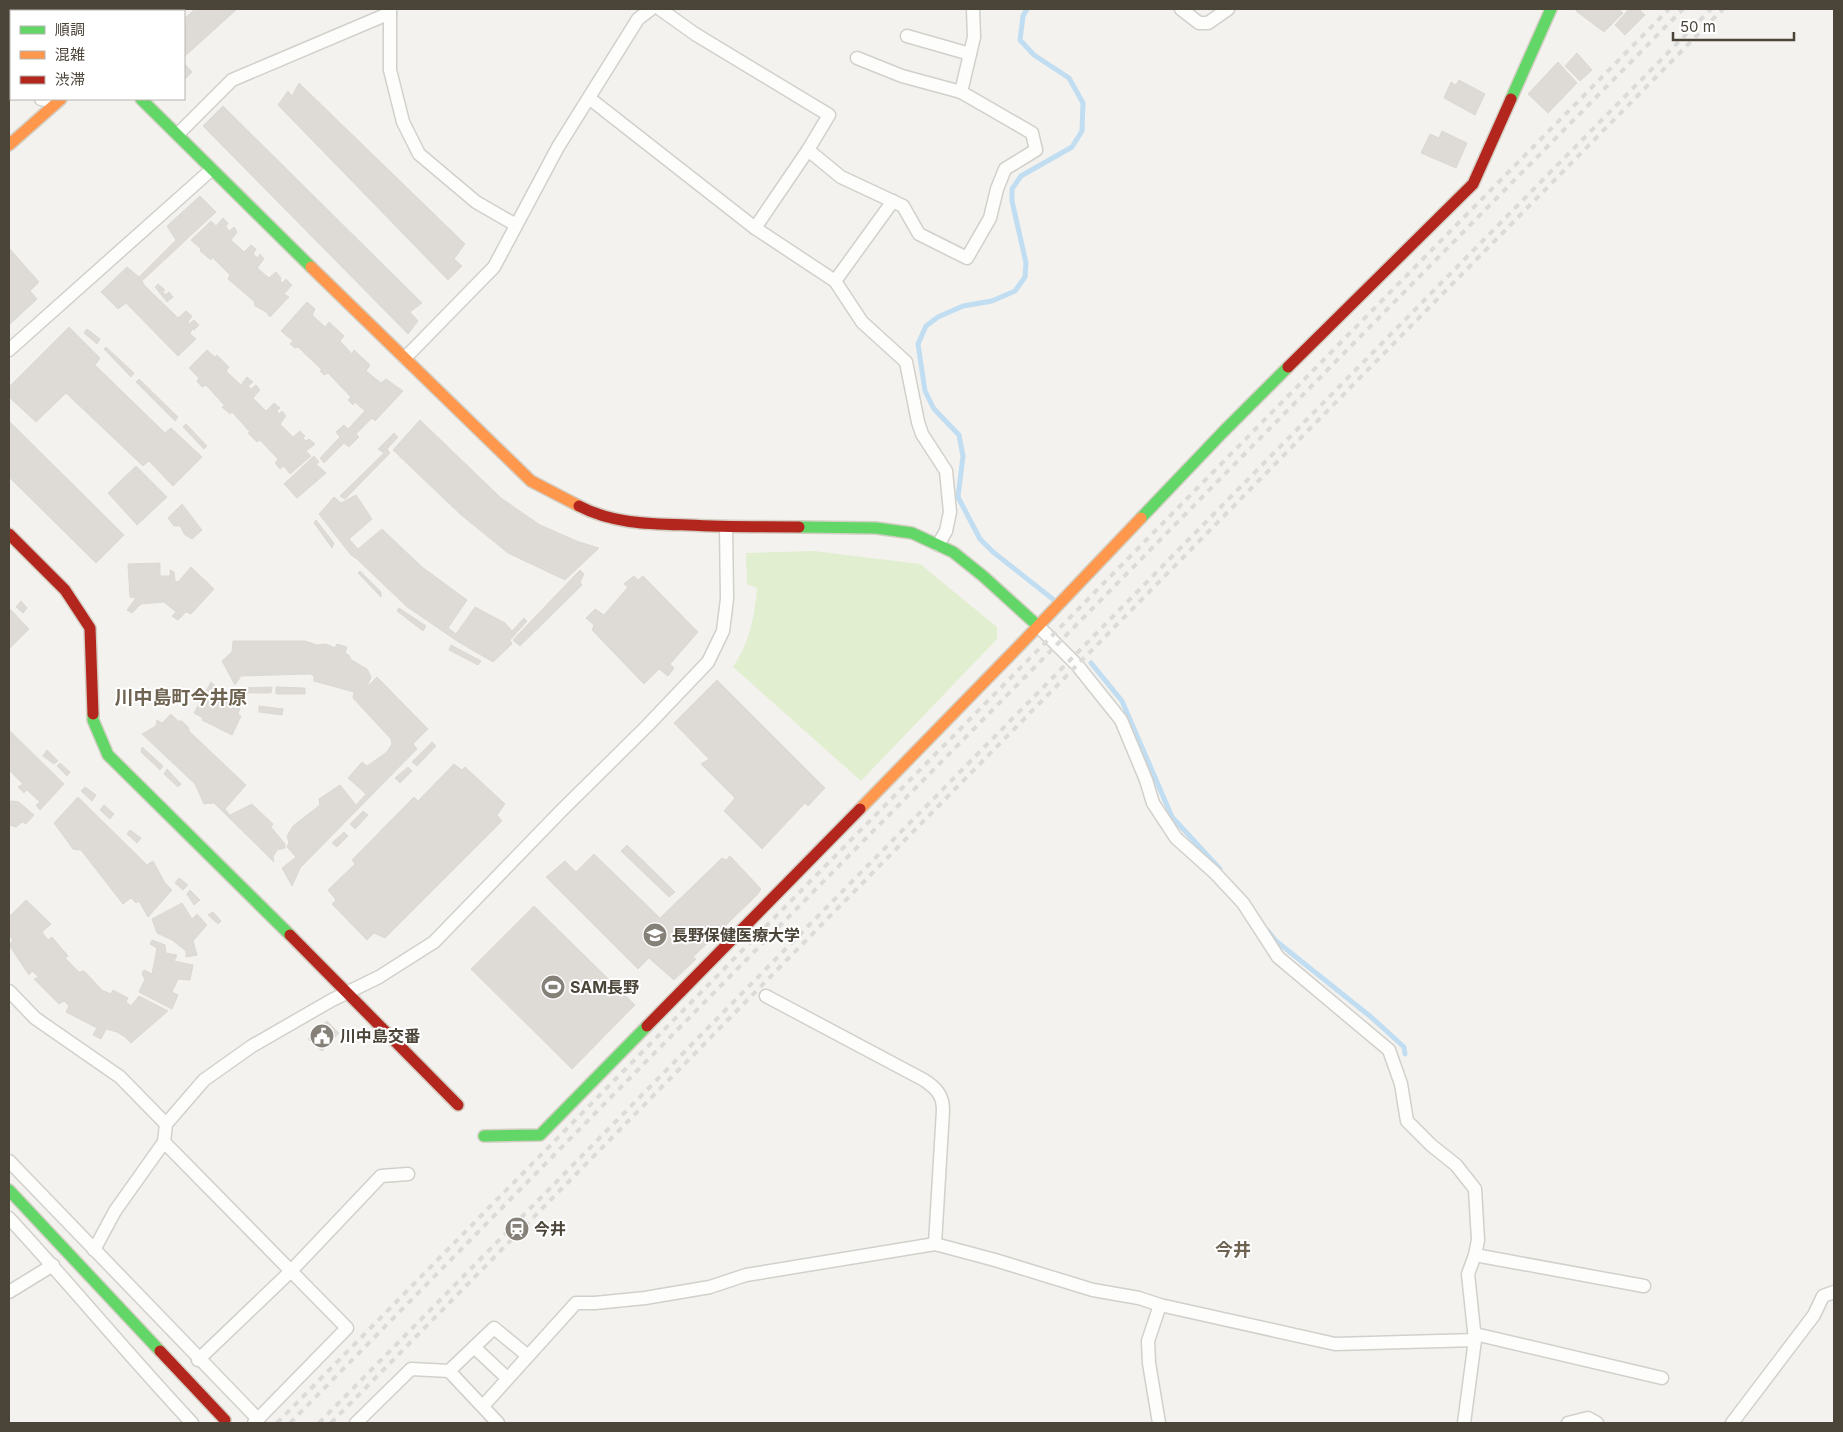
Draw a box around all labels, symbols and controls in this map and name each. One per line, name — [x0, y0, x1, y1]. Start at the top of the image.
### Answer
legend — [10, 10, 185, 100]
scale bar — [1673, 10, 1794, 42]
text: 50 m — [1680, 17, 1716, 36]
text: 順調 — [55, 20, 85, 39]
text: 混雑 — [55, 45, 85, 64]
text: 渋滞 — [55, 70, 85, 89]
district label: 川中島町今井原 — [114, 686, 248, 709]
school or university icon: 長野保健医療大学 — [642, 922, 668, 948]
place label: 長野保健医療大学 — [672, 925, 800, 945]
sports icon: SAM長野 — [540, 974, 566, 1000]
place label: SAM長野 — [570, 977, 639, 997]
public building icon: 川中島交番 — [309, 1023, 335, 1049]
place label: 川中島交番 — [340, 1026, 420, 1046]
station icon: 今井 — [504, 1216, 530, 1242]
place label: 今井 — [534, 1219, 566, 1239]
district label: 今井 — [1215, 1239, 1251, 1260]

